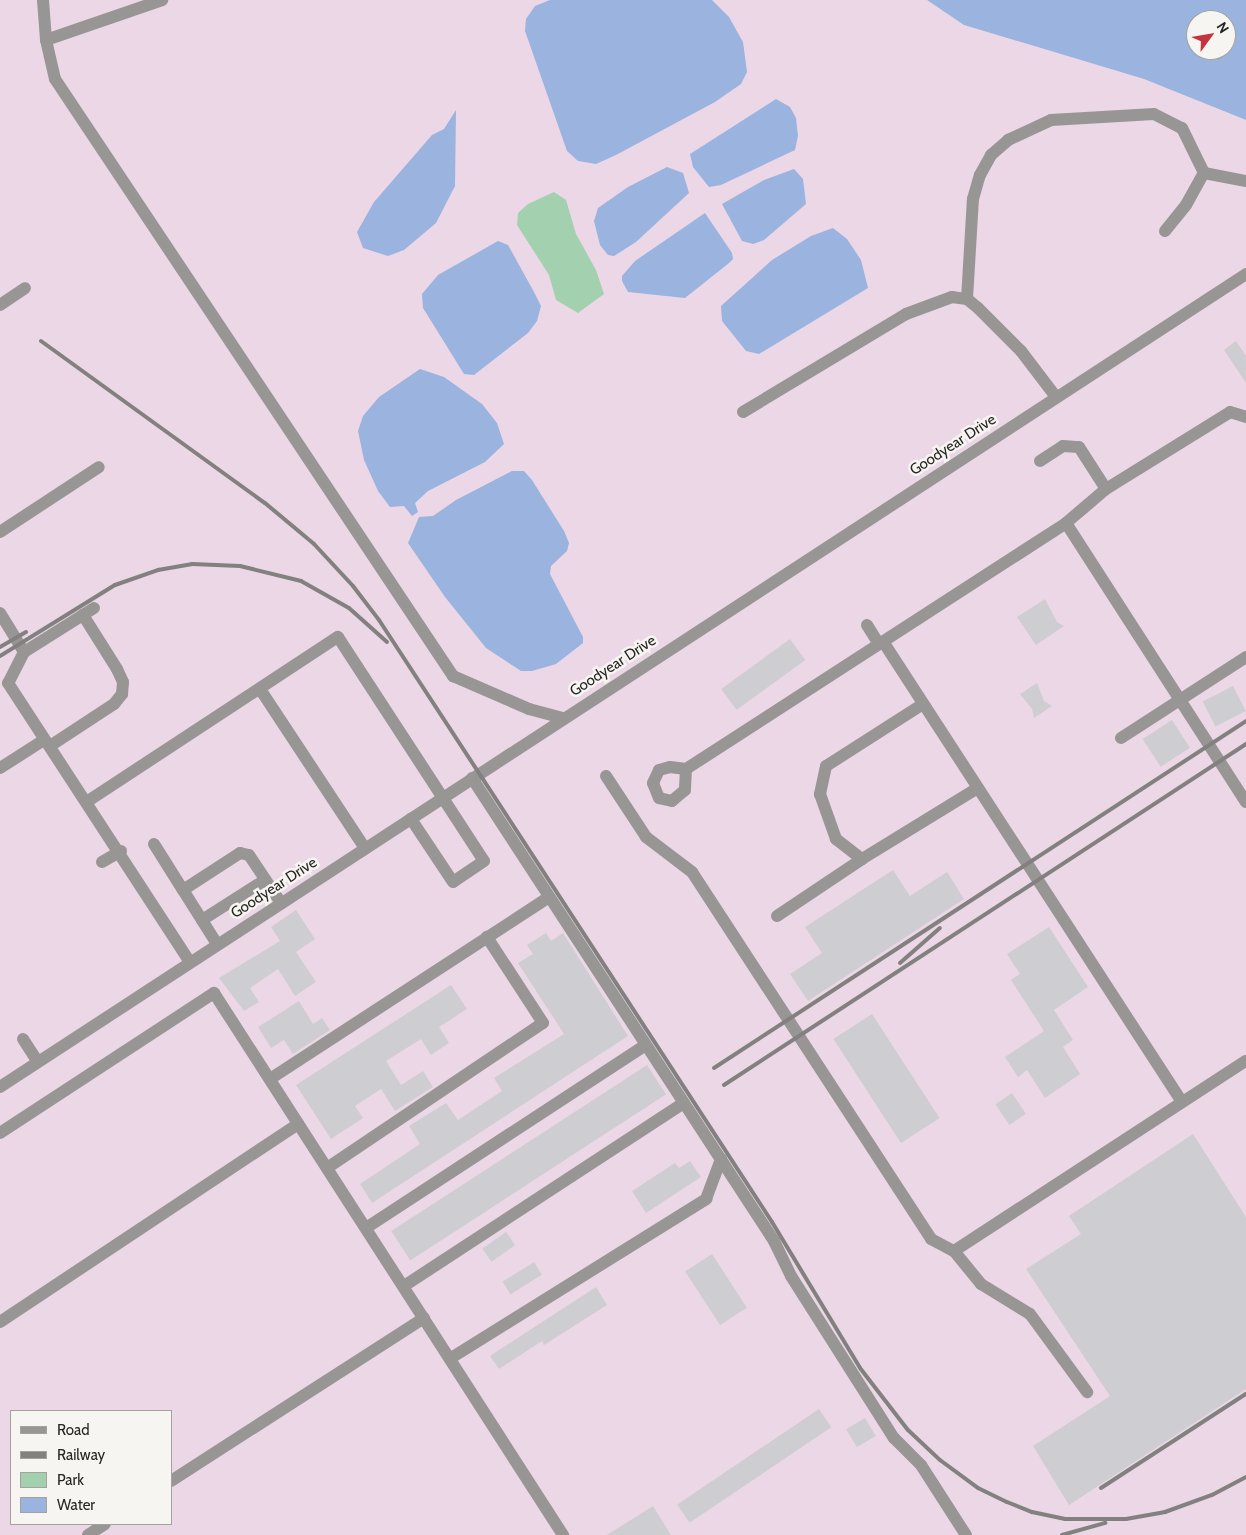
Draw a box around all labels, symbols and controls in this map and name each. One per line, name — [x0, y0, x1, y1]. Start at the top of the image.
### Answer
north arrow — [1186, 10, 1236, 60]
text: N — [1213, 19, 1233, 37]
street label: Goodyear Drive — [907, 411, 999, 479]
street label: Goodyear Drive — [567, 632, 659, 700]
street label: Goodyear Drive — [228, 854, 320, 922]
legend — [10, 1410, 172, 1525]
text: Road — [57, 1421, 90, 1439]
text: Railway — [57, 1446, 105, 1464]
text: Park — [57, 1471, 84, 1489]
text: Water — [57, 1496, 95, 1514]

